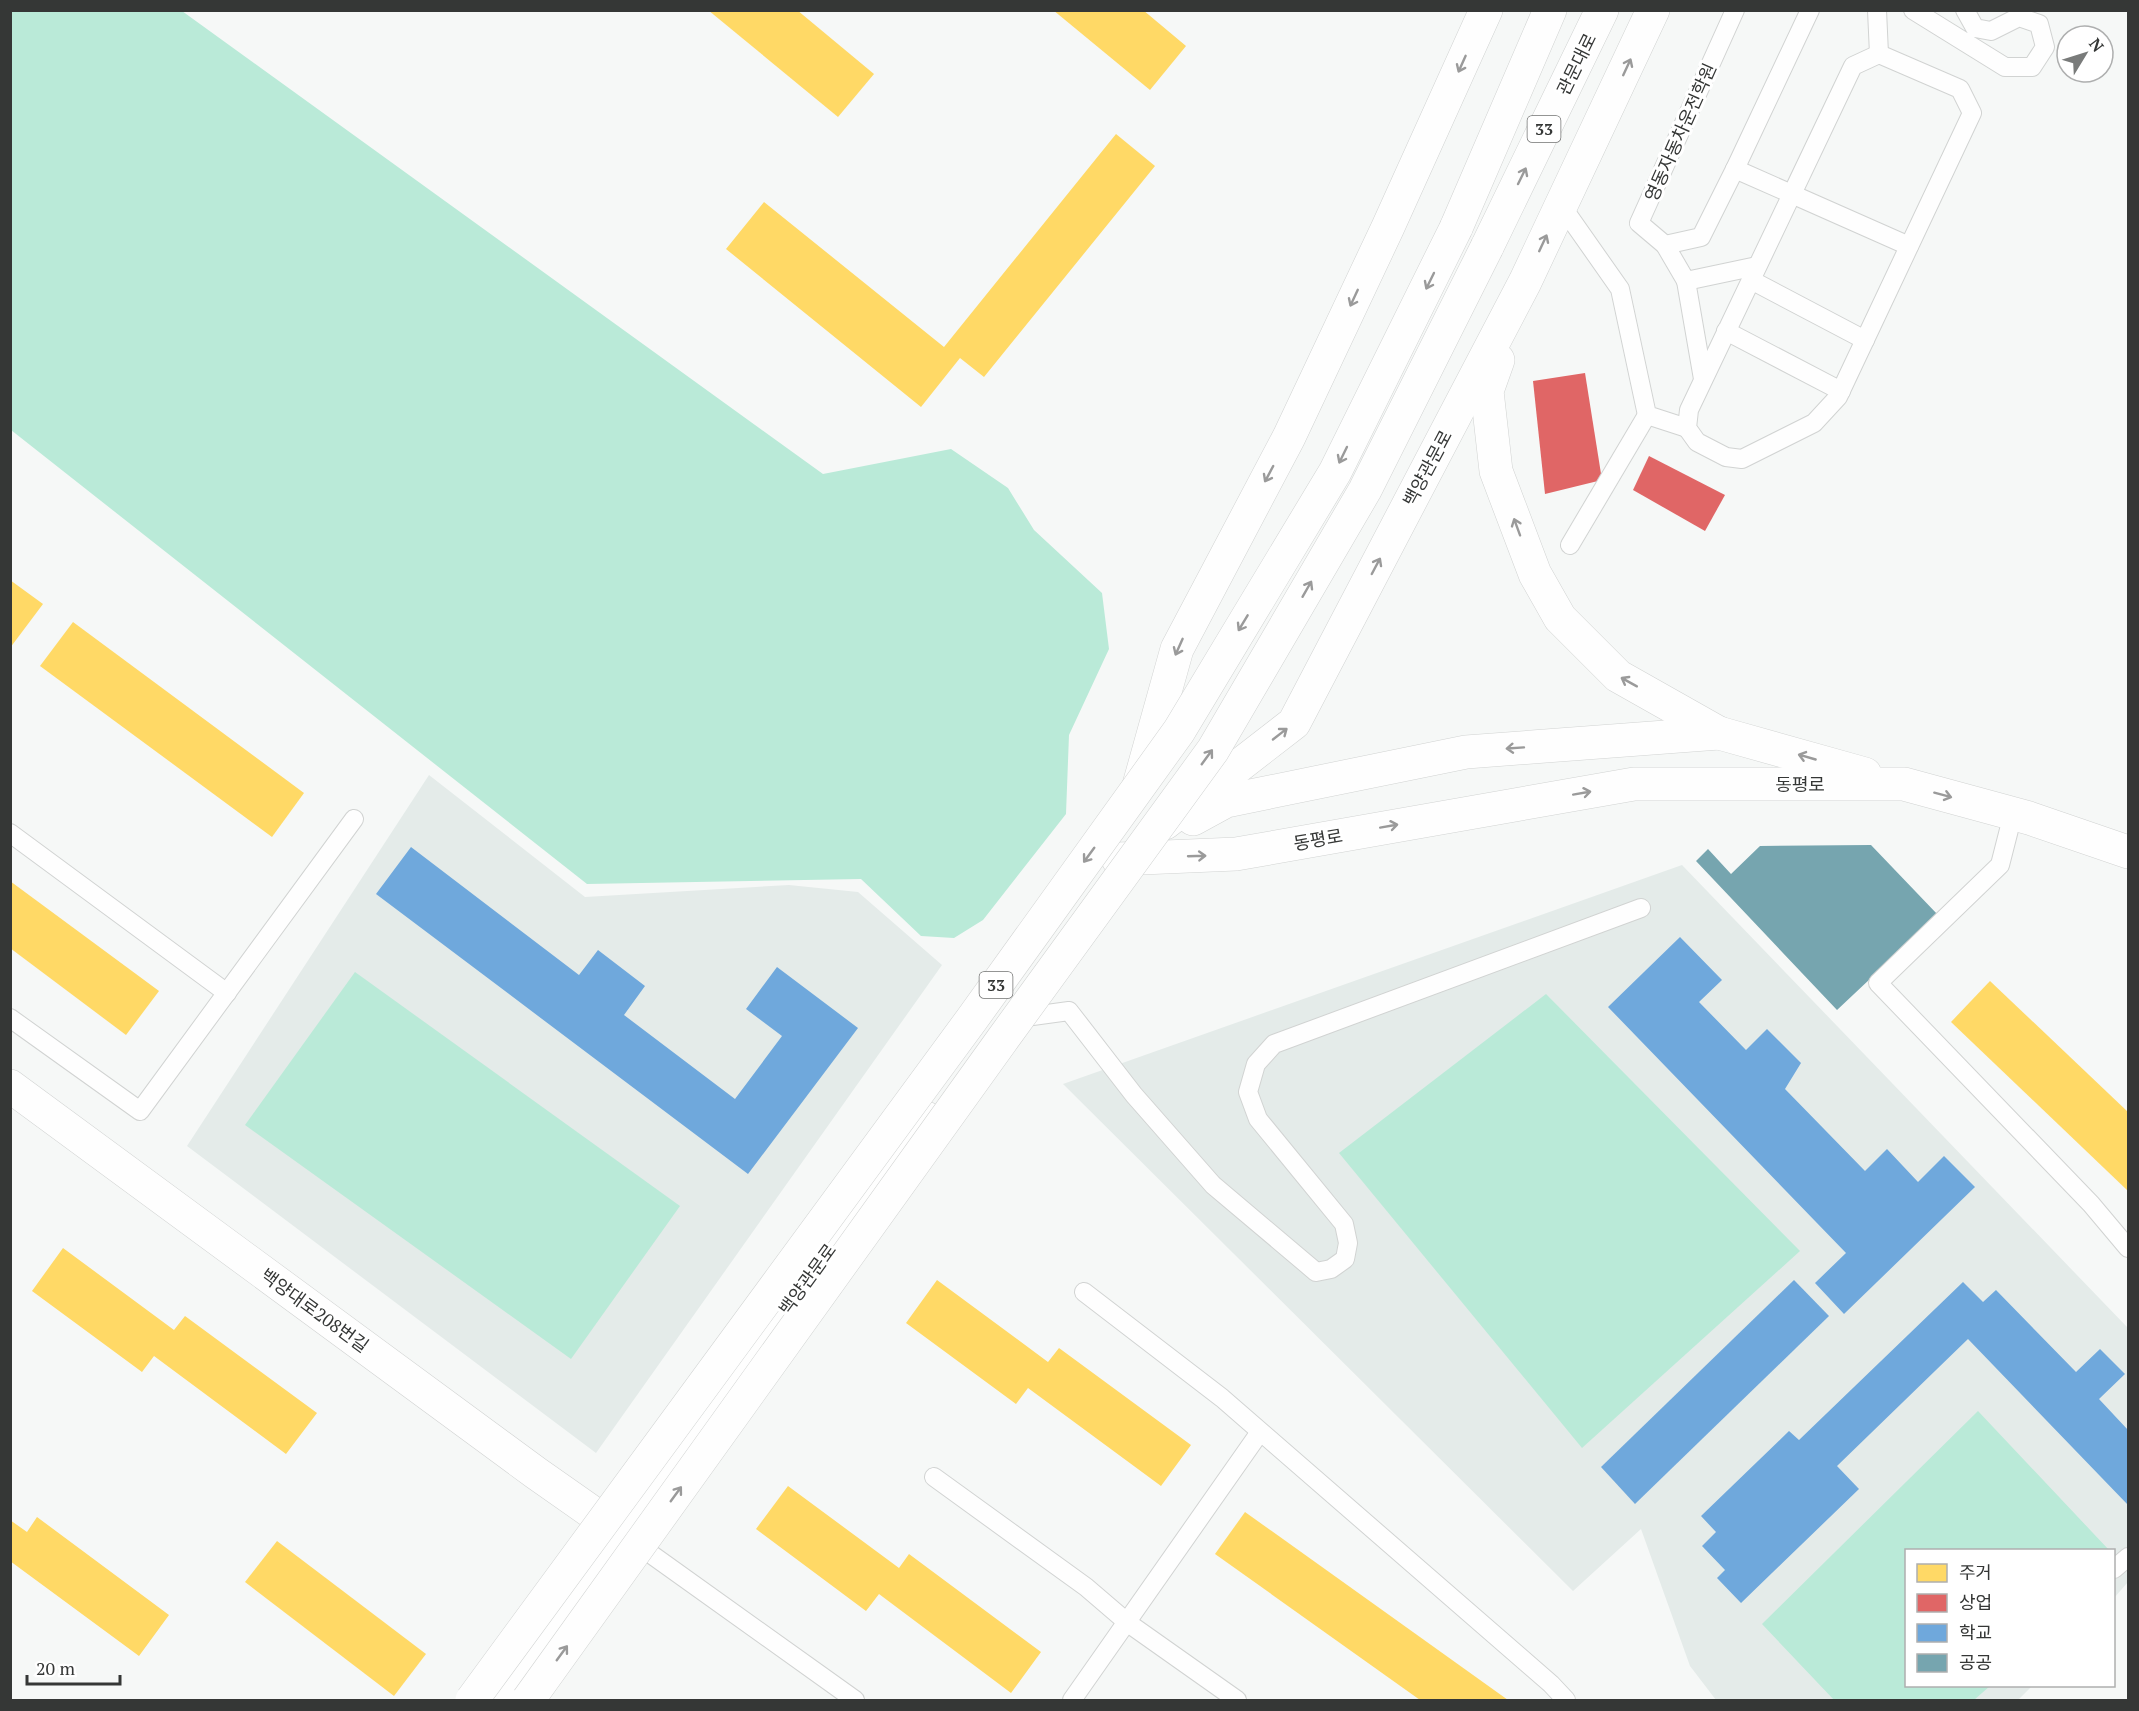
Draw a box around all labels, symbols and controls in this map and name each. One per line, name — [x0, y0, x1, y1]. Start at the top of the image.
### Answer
north arrow — [2055, 24, 2115, 84]
street label: 관문대로 — [1551, 29, 1601, 99]
text: N — [2084, 33, 2109, 56]
one-way arrow — [1455, 54, 1467, 72]
one-way arrow — [1621, 58, 1633, 76]
street label: 영동자동차운전학원 — [1639, 59, 1721, 205]
road number: 33 — [1528, 116, 1560, 142]
one-way arrow — [1516, 167, 1528, 185]
one-way arrow — [1538, 235, 1550, 253]
one-way arrow — [1423, 271, 1435, 289]
one-way arrow — [1348, 289, 1360, 307]
street label: 백양관문로 — [1397, 426, 1457, 510]
one-way arrow — [1337, 446, 1348, 464]
one-way arrow — [1263, 465, 1275, 482]
one-way arrow — [1511, 518, 1522, 537]
one-way arrow — [1371, 557, 1383, 575]
one-way arrow — [1301, 581, 1313, 598]
one-way arrow — [1237, 614, 1249, 631]
one-way arrow — [1173, 637, 1185, 655]
one-way arrow — [1621, 676, 1638, 688]
one-way arrow — [1272, 727, 1288, 740]
one-way arrow — [1505, 743, 1525, 754]
one-way arrow — [1201, 750, 1213, 766]
one-way arrow — [1798, 751, 1817, 763]
street label: 동평로 — [1775, 772, 1825, 796]
one-way arrow — [1571, 788, 1591, 799]
one-way arrow — [1933, 789, 1952, 801]
one-way arrow — [1379, 821, 1399, 832]
street label: 동평로 — [1291, 823, 1345, 855]
one-way arrow — [1083, 847, 1095, 863]
one-way arrow — [1186, 850, 1206, 861]
road number: 33 — [980, 972, 1012, 998]
street label: 백양관문로 — [773, 1238, 841, 1320]
street label: 백양대로208번길 — [256, 1263, 374, 1357]
one-way arrow — [669, 1487, 682, 1503]
legend — [1905, 1549, 2115, 1687]
text: 주거 — [1959, 1560, 1992, 1584]
text: 상업 — [1959, 1590, 1992, 1614]
text: 학교 — [1959, 1620, 1992, 1644]
one-way arrow — [556, 1645, 568, 1661]
scale bar — [27, 1648, 120, 1686]
text: 공공 — [1959, 1650, 1992, 1674]
text: 20 m — [36, 1656, 76, 1680]

